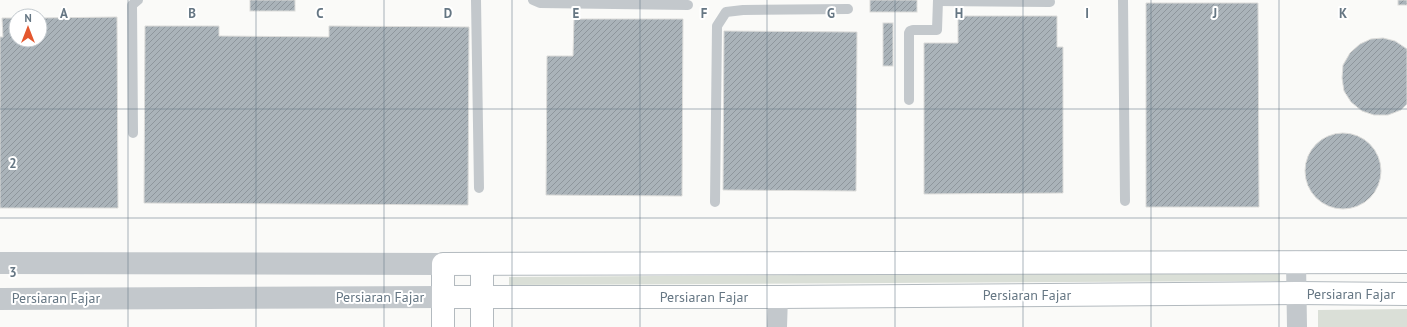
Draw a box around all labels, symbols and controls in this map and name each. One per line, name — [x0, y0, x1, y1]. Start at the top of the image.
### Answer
text: A — [60, 5, 68, 22]
text: B — [188, 5, 196, 22]
text: C — [316, 5, 324, 22]
text: D — [444, 5, 452, 22]
text: E — [573, 5, 580, 22]
text: F — [701, 5, 708, 22]
text: G — [827, 5, 835, 22]
text: H — [955, 5, 963, 22]
text: I — [1085, 5, 1089, 22]
text: J — [1212, 5, 1217, 22]
text: K — [1339, 5, 1347, 22]
north arrow — [8, 8, 48, 48]
text: N — [24, 11, 32, 25]
text: 2 — [9, 155, 17, 172]
text: 3 — [9, 264, 17, 281]
street label: Persiaran Fajar — [1307, 285, 1395, 303]
street label: Persiaran Fajar — [983, 286, 1071, 304]
street label: Persiaran Fajar — [336, 288, 424, 306]
street label: Persiaran Fajar — [660, 288, 748, 306]
street label: Persiaran Fajar — [12, 289, 100, 307]

